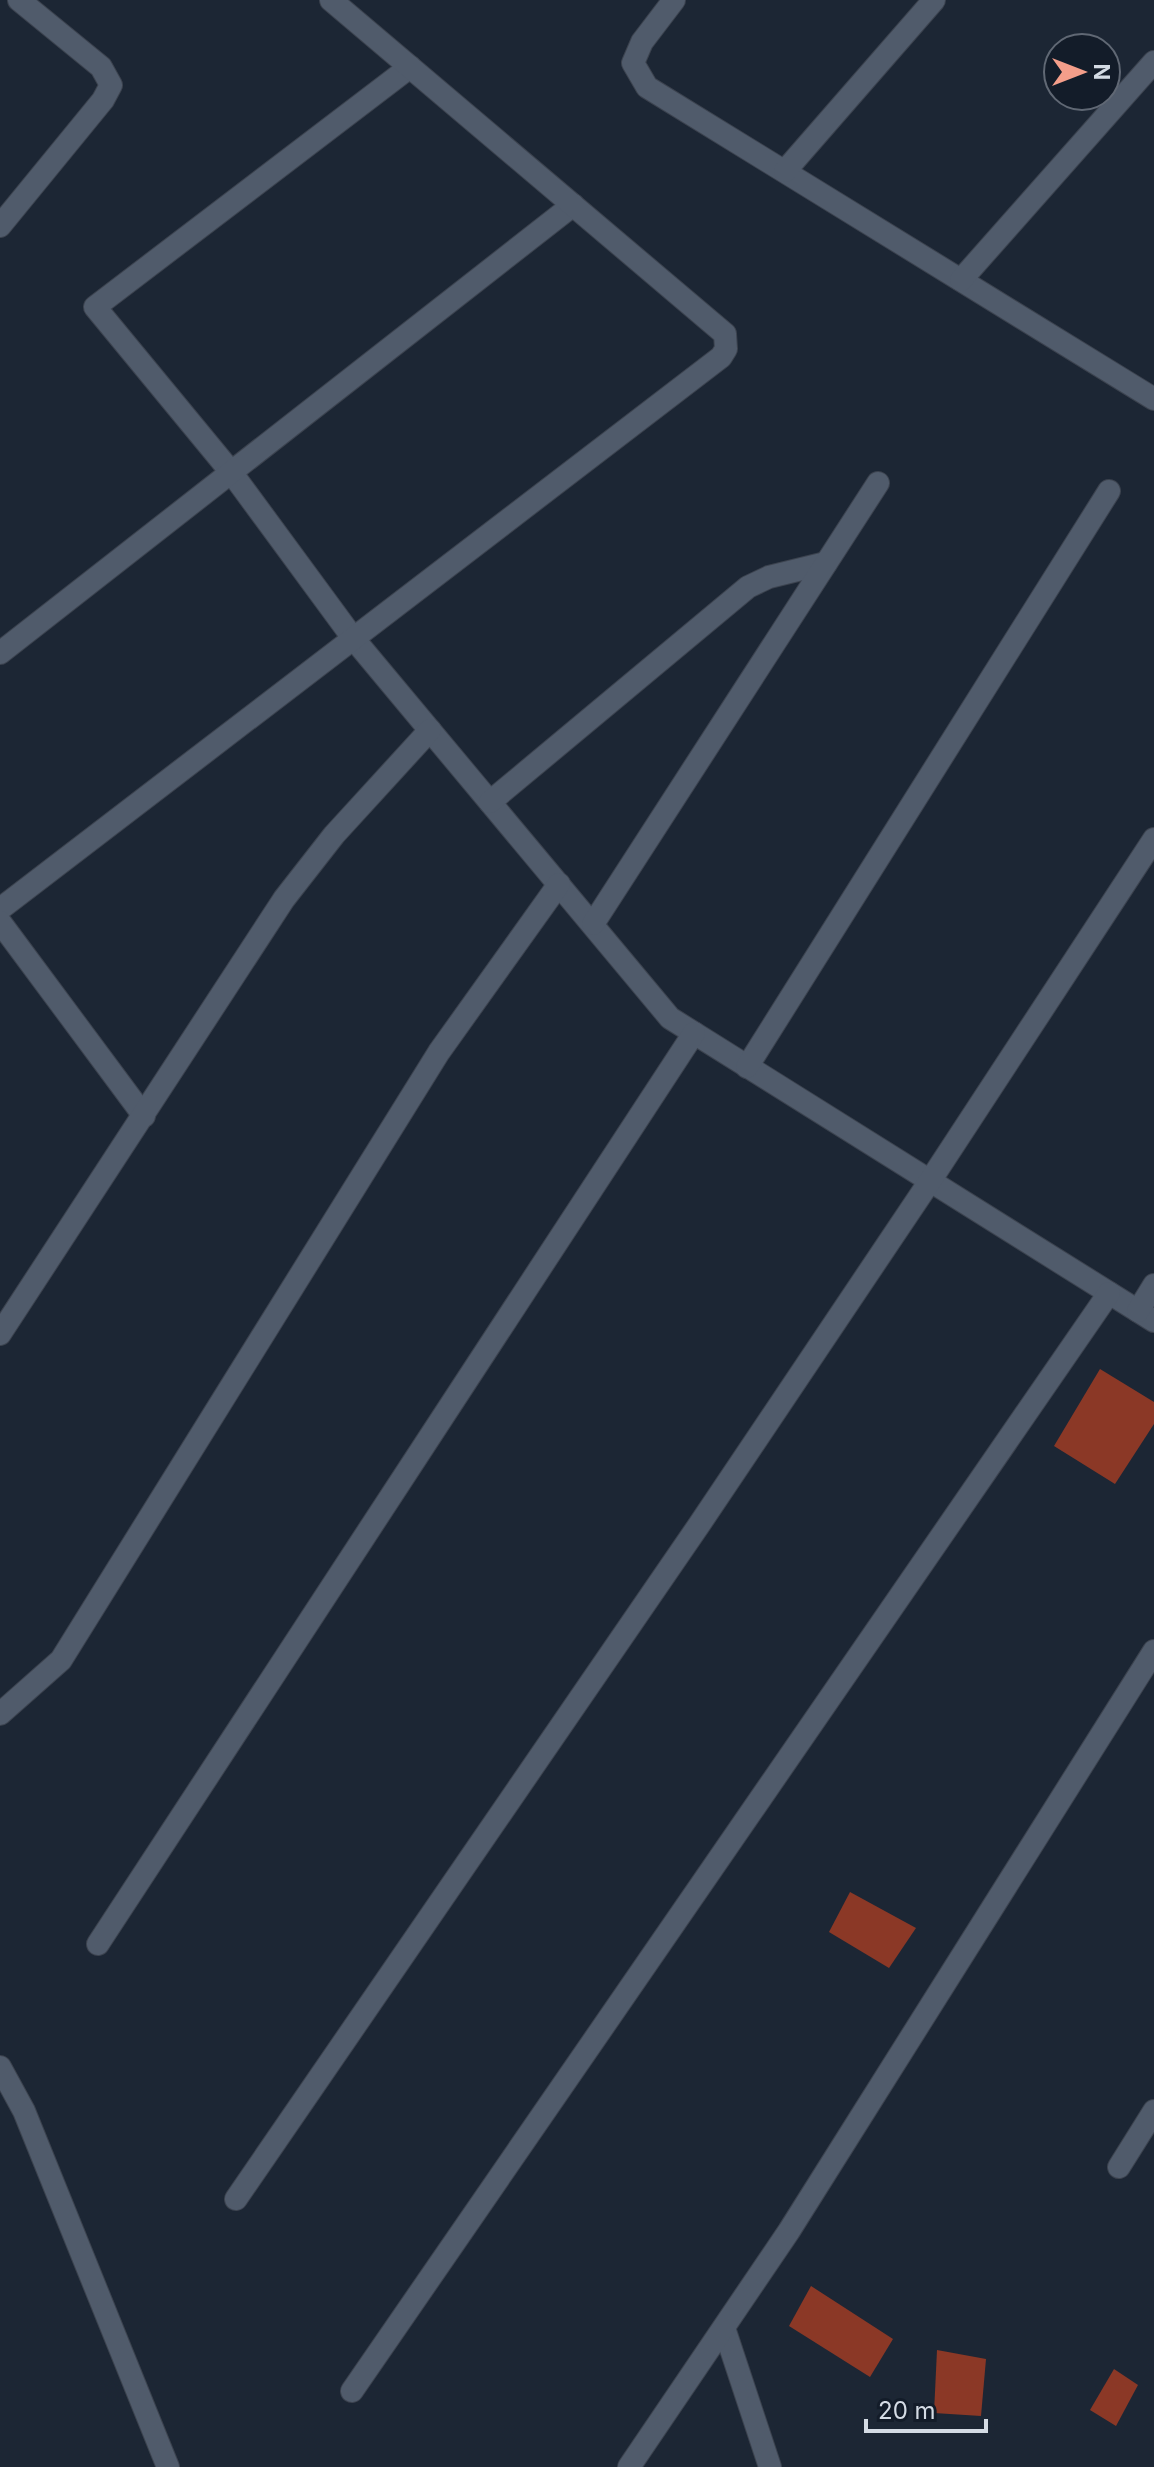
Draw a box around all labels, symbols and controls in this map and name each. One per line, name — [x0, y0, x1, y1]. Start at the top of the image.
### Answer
north arrow — [1042, 32, 1122, 112]
text: N — [1089, 64, 1115, 80]
scale bar — [866, 2383, 986, 2433]
text: 20 m — [878, 2396, 936, 2425]

